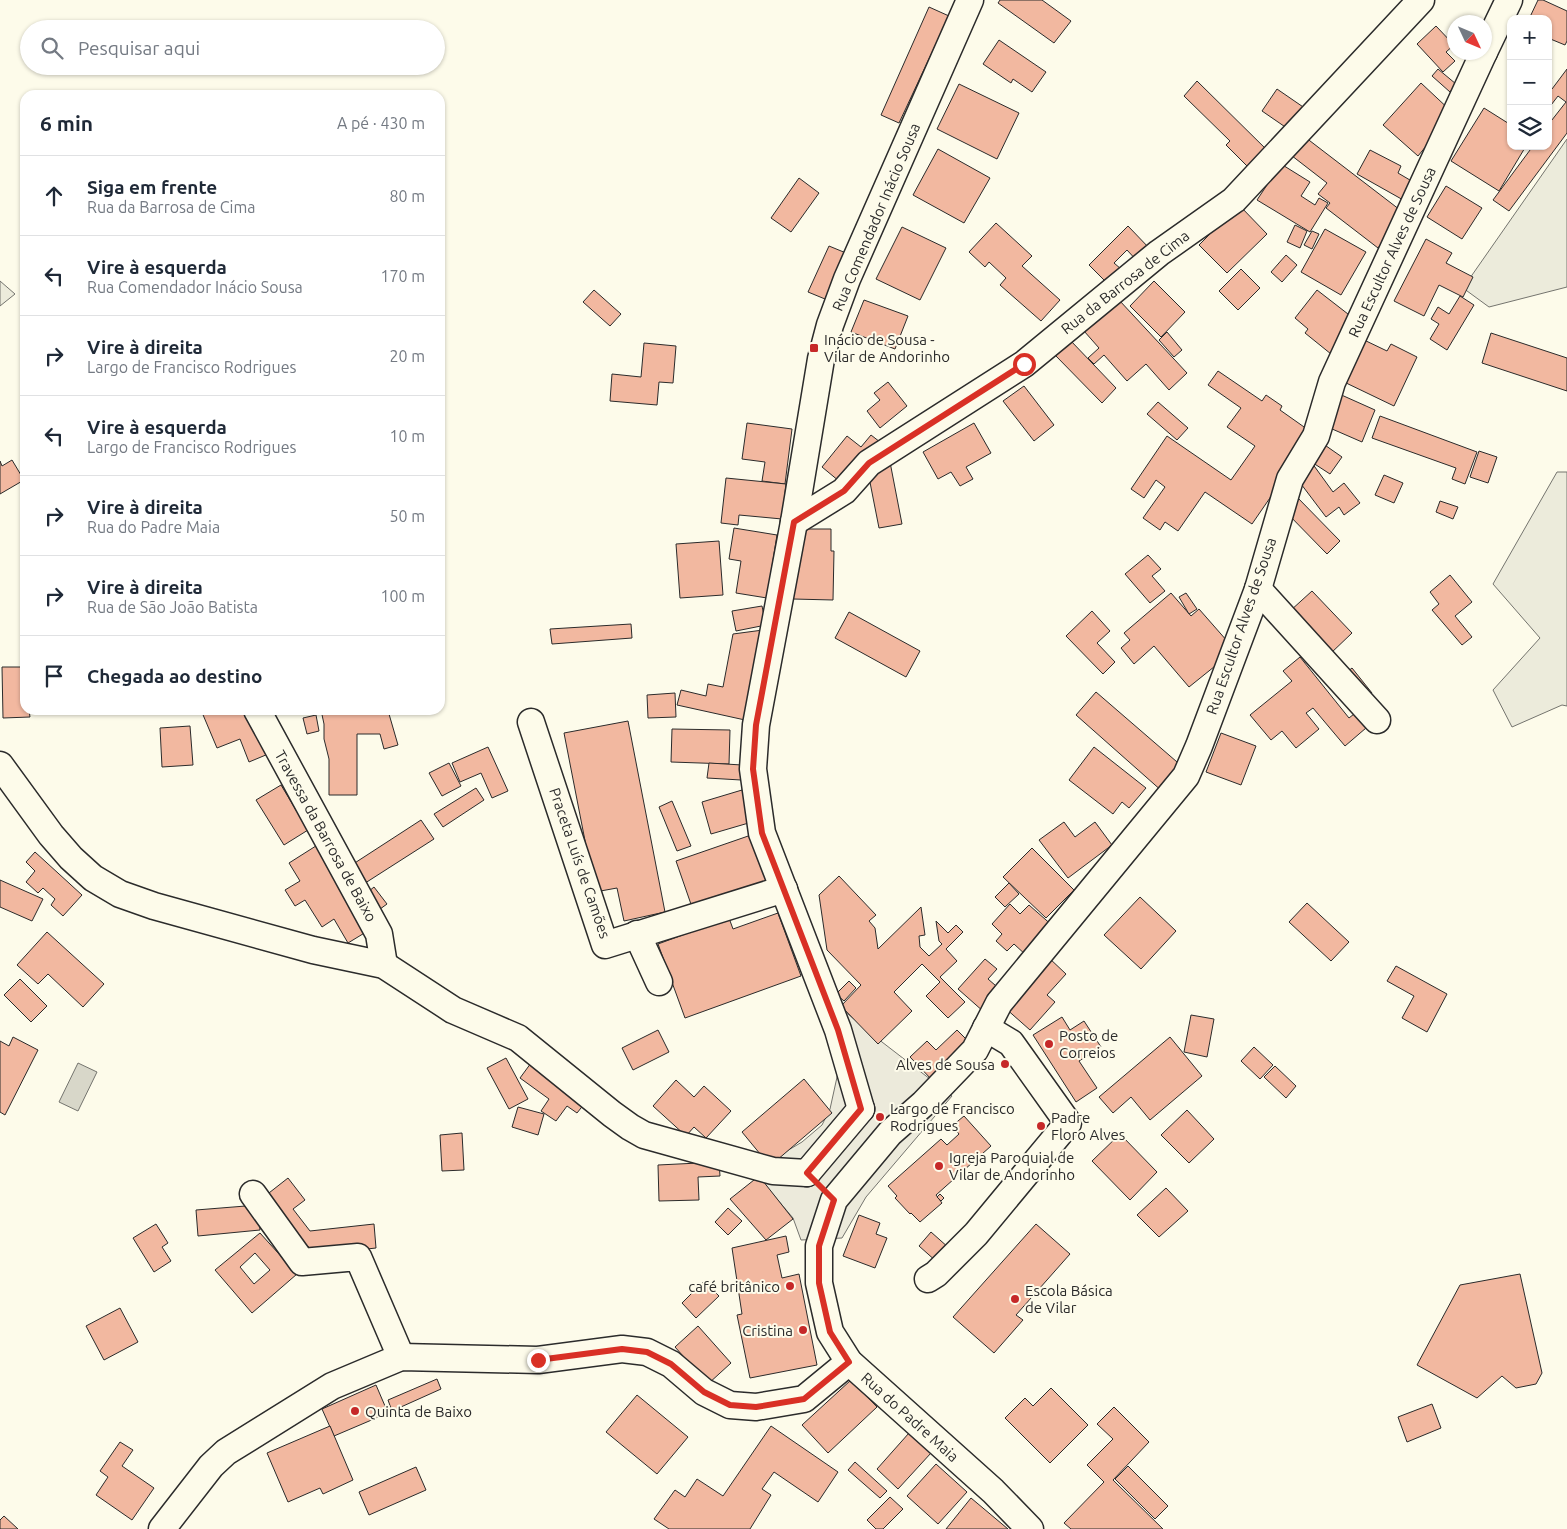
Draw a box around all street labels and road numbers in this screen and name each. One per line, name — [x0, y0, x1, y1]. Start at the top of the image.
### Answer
street label: Rua Comendador Inácio Sousa — [829, 121, 923, 313]
street label: Rua Escultor Alves de Sousa — [1345, 164, 1439, 340]
street label: Rua da Barrosa de Cima — [1058, 227, 1192, 337]
street label: Rua Escultor Alves de Sousa — [1203, 535, 1279, 717]
street label: Travessa da Barrosa de Baixo — [272, 747, 380, 925]
street label: Praceta Luís de Camões — [546, 785, 614, 941]
street label: Rua do Padre Maia — [858, 1369, 962, 1465]

